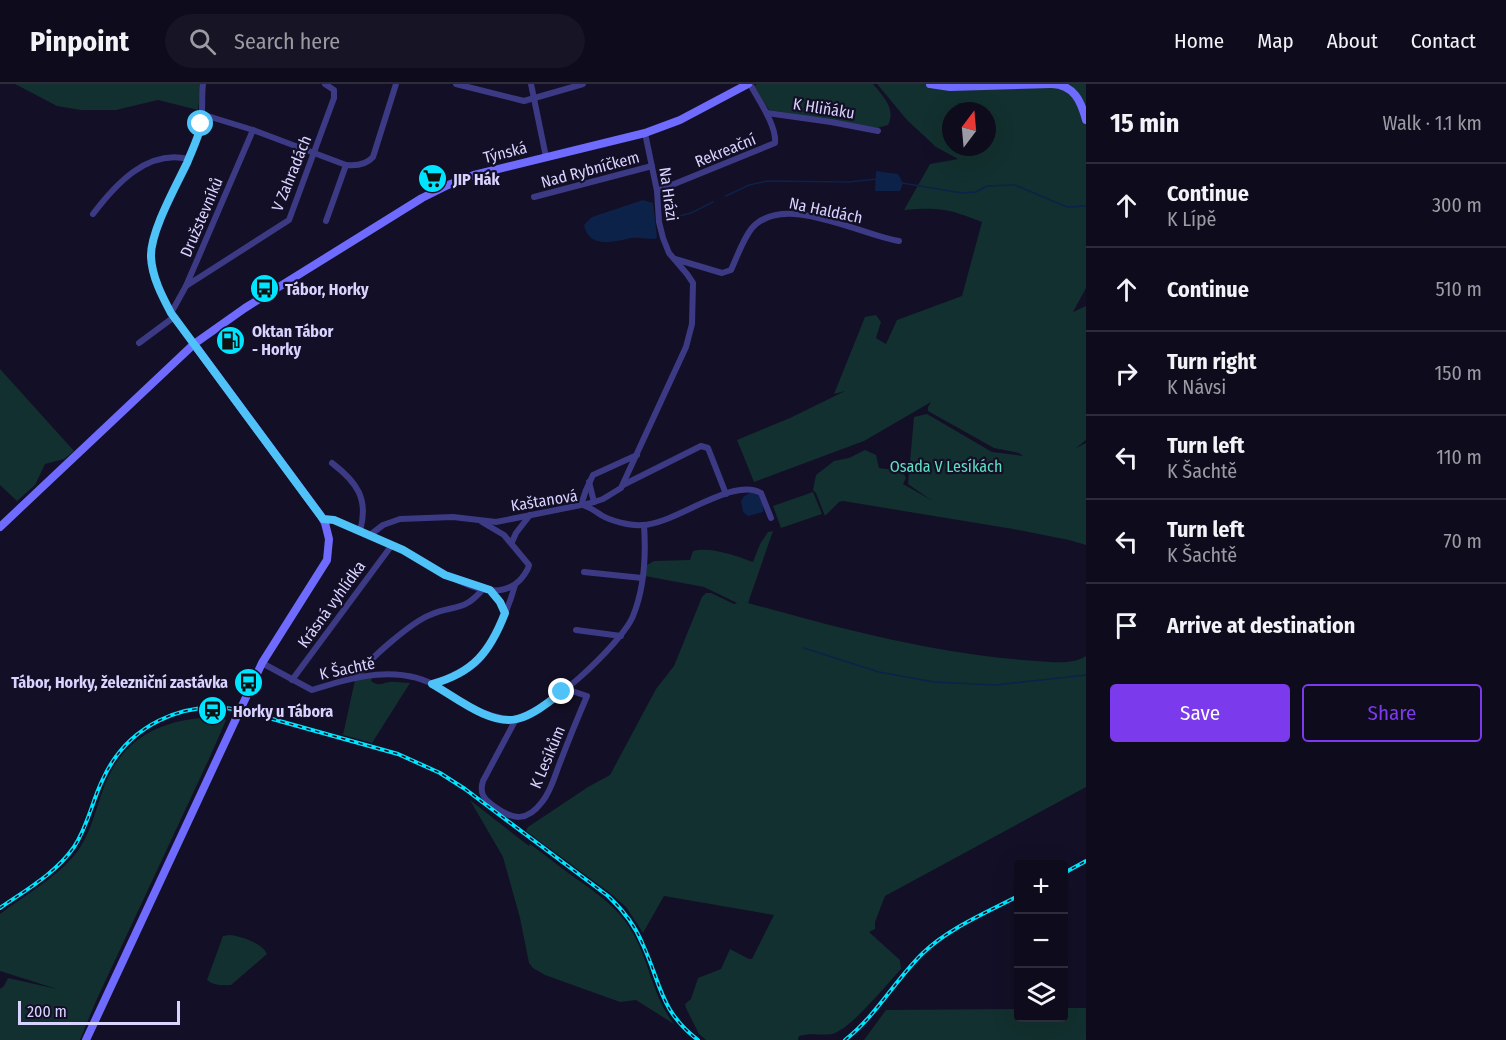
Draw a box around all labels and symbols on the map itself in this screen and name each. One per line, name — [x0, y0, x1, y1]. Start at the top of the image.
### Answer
street label: K Hliňáku — [792, 94, 856, 123]
north arrow — [942, 102, 996, 156]
route start — [187, 110, 213, 136]
street label: Rekreační — [692, 130, 758, 171]
street label: V Zahradách — [268, 132, 315, 214]
street label: Týnská — [481, 138, 529, 167]
street label: Nad Rybníčkem — [539, 147, 641, 192]
supermarket icon: JIP Hák — [416, 163, 448, 195]
street label: Na Hrázi — [655, 166, 682, 222]
place label: JIP Hák — [452, 170, 501, 189]
street label: Družstevníků — [176, 175, 227, 260]
street label: Na Haldách — [787, 193, 864, 228]
bus stop icon: Tábor, Horky — [248, 273, 280, 305]
place label: Tábor, Horky — [285, 280, 369, 299]
place label: Oktan Tábor - Horky — [252, 322, 334, 359]
fuel station icon: Oktan Tábor - Horky — [215, 324, 247, 356]
park label: Osada V Lesíkách — [890, 457, 1002, 476]
street label: Kaštanová — [509, 486, 579, 515]
street label: Krásná vyhlídka — [294, 557, 369, 651]
street label: K Šachtě — [317, 652, 377, 684]
bus stop icon: Tábor, Horky, železniční zastávka — [233, 666, 265, 698]
place label: Tábor, Horky, železniční zastávka — [11, 673, 228, 692]
route end — [548, 678, 574, 704]
station icon: Horky u Tábora — [196, 695, 228, 727]
place label: Horky u Tábora — [233, 702, 333, 721]
street label: K Lesíkům — [526, 723, 569, 791]
scale bar — [18, 998, 180, 1026]

